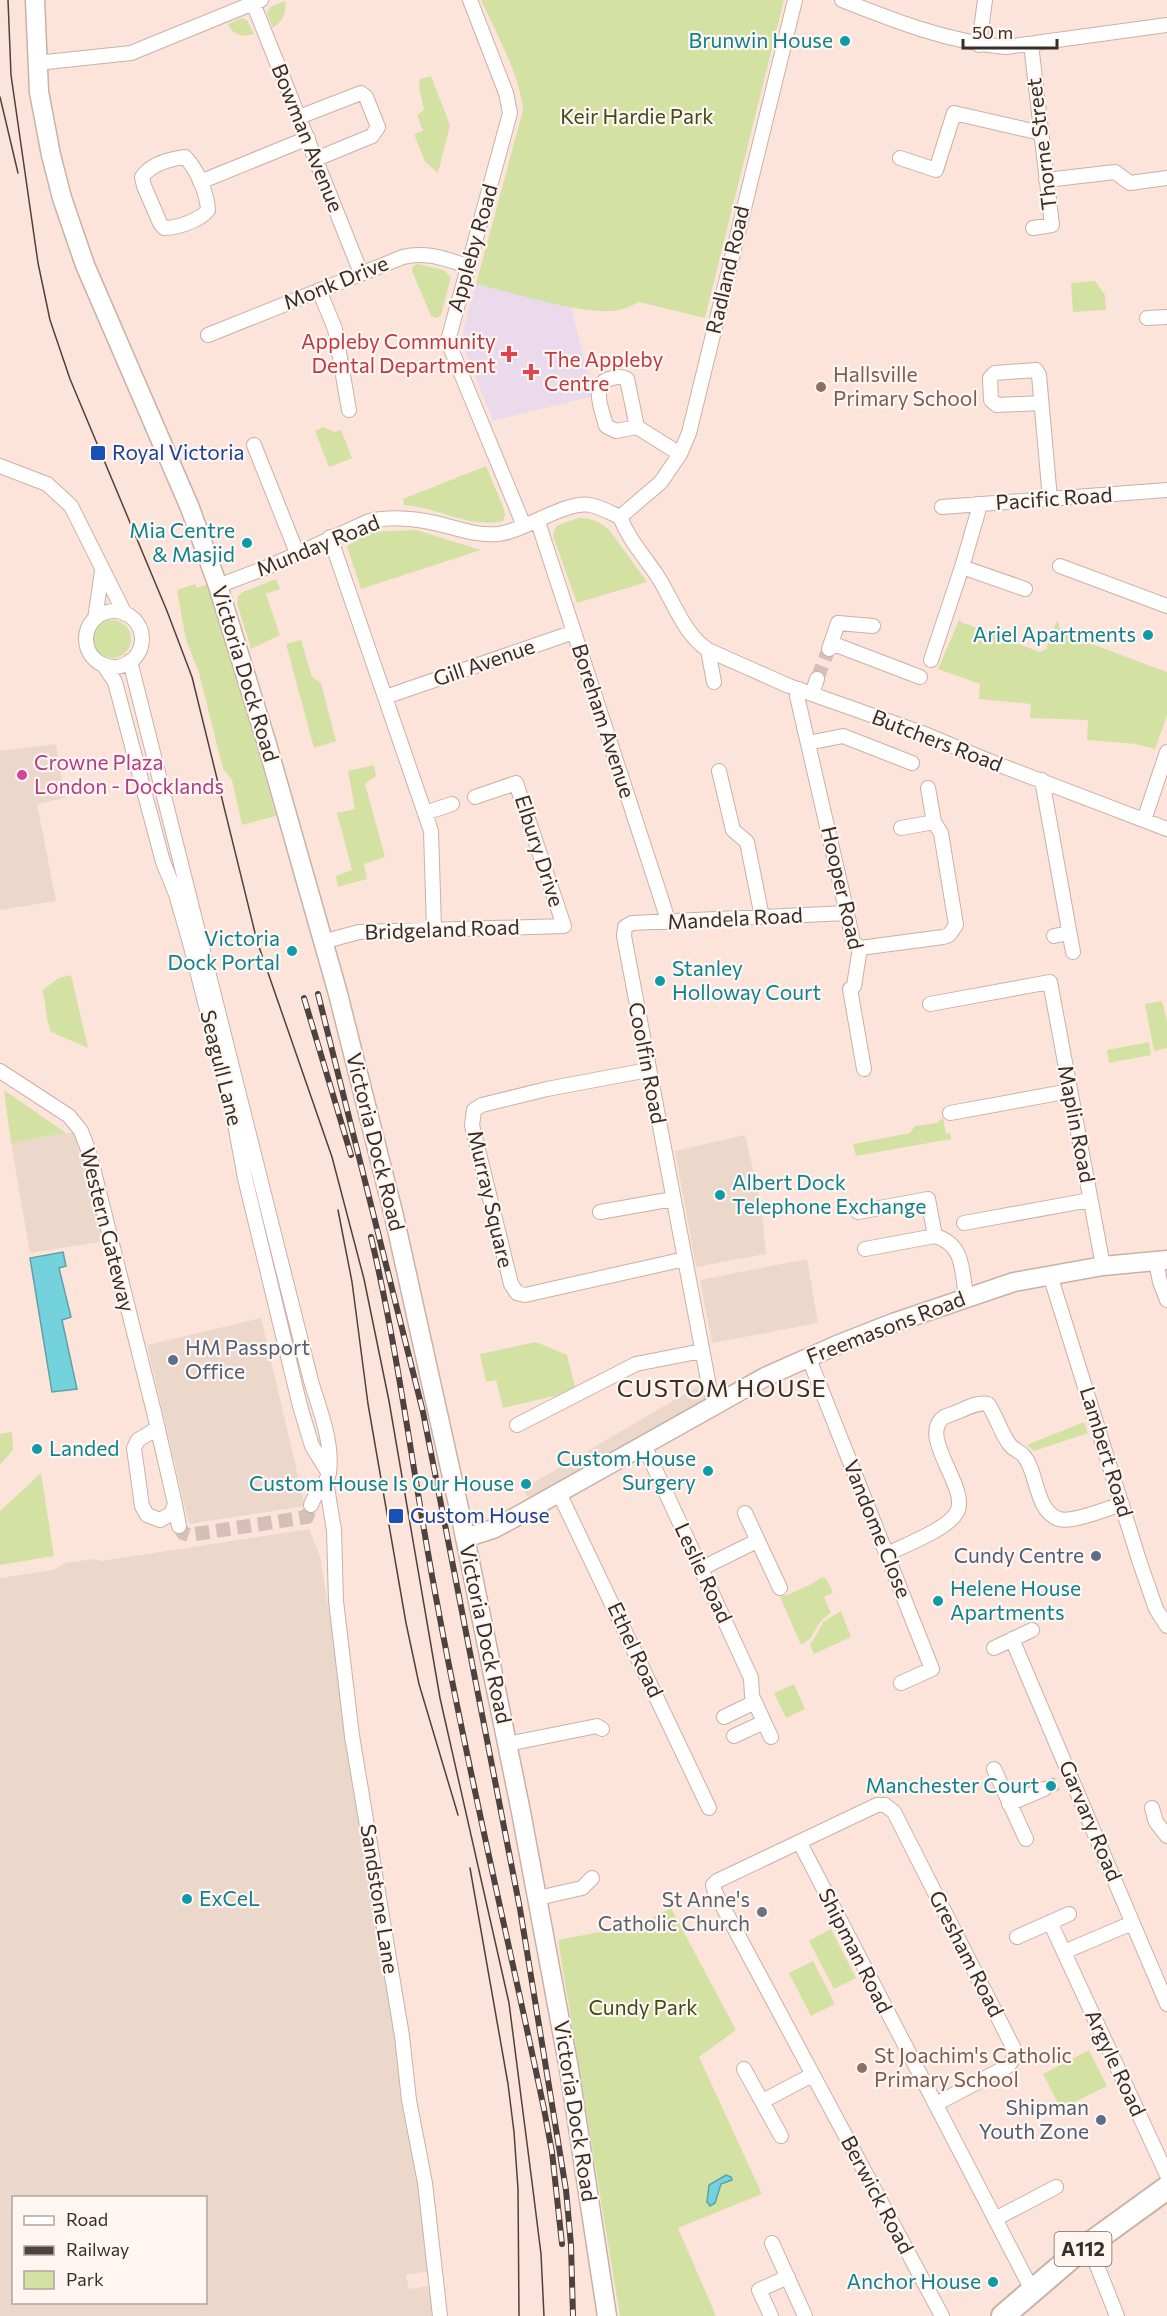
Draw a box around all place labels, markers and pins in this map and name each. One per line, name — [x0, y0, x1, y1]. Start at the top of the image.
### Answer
place label: Brunwin House — [689, 27, 833, 52]
marker: Brunwin House — [838, 34, 852, 48]
place label: Appleby Community Dental Department — [301, 328, 496, 377]
marker: Appleby Community Dental Department — [500, 345, 518, 363]
place label: The Appleby Centre — [544, 346, 663, 395]
place label: Hallsville Primary School — [833, 361, 978, 410]
marker: The Appleby Centre — [522, 363, 540, 381]
marker: Hallsville Primary School — [814, 380, 828, 394]
place label: Royal Victoria — [112, 439, 245, 464]
marker: Royal Victoria — [89, 444, 107, 462]
place label: Mia Centre & Masjid — [129, 517, 235, 566]
marker: Mia Centre & Masjid — [240, 536, 254, 550]
place label: Ariel Apartments — [973, 621, 1136, 646]
marker: Ariel Apartments — [1141, 628, 1155, 642]
place label: Crowne Plaza London - Docklands — [34, 749, 224, 798]
marker: Crowne Plaza London - Docklands — [15, 768, 29, 782]
place label: Victoria Dock Portal — [168, 925, 280, 974]
marker: Victoria Dock Portal — [285, 944, 299, 958]
place label: Stanley Holloway Court — [672, 955, 821, 1004]
marker: Stanley Holloway Court — [653, 974, 667, 988]
place label: Albert Dock Telephone Exchange — [732, 1169, 926, 1218]
marker: Albert Dock Telephone Exchange — [713, 1188, 727, 1202]
place label: HM Passport Office — [185, 1334, 310, 1383]
marker: HM Passport Office — [166, 1353, 180, 1367]
place label: Landed — [49, 1435, 119, 1460]
marker: Landed — [30, 1442, 44, 1456]
place label: Custom House Surgery — [556, 1445, 696, 1494]
marker: Custom House Surgery — [701, 1464, 715, 1478]
place label: Custom House Is Our House — [249, 1470, 514, 1495]
marker: Custom House Is Our House — [519, 1477, 533, 1491]
place label: Custom House — [410, 1502, 550, 1527]
marker: Custom House — [387, 1507, 405, 1525]
place label: Cundy Centre — [954, 1542, 1084, 1567]
marker: Cundy Centre — [1089, 1549, 1103, 1563]
place label: Helene House Apartments — [950, 1575, 1081, 1624]
marker: Helene House Apartments — [931, 1594, 945, 1608]
place label: Manchester Court — [865, 1772, 1039, 1797]
marker: Manchester Court — [1044, 1779, 1058, 1793]
place label: ExCeL — [199, 1885, 260, 1910]
place label: St Anne's Catholic Church — [598, 1886, 750, 1935]
marker: ExCeL — [180, 1892, 194, 1906]
marker: St Anne's Catholic Church — [755, 1905, 769, 1919]
place label: St Joachim's Catholic Primary School — [874, 2042, 1072, 2091]
marker: St Joachim's Catholic Primary School — [855, 2061, 869, 2075]
place label: Shipman Youth Zone — [979, 2094, 1089, 2143]
marker: Shipman Youth Zone — [1094, 2113, 1108, 2127]
place label: Anchor House — [846, 2268, 981, 2293]
marker: Anchor House — [986, 2275, 1000, 2289]

